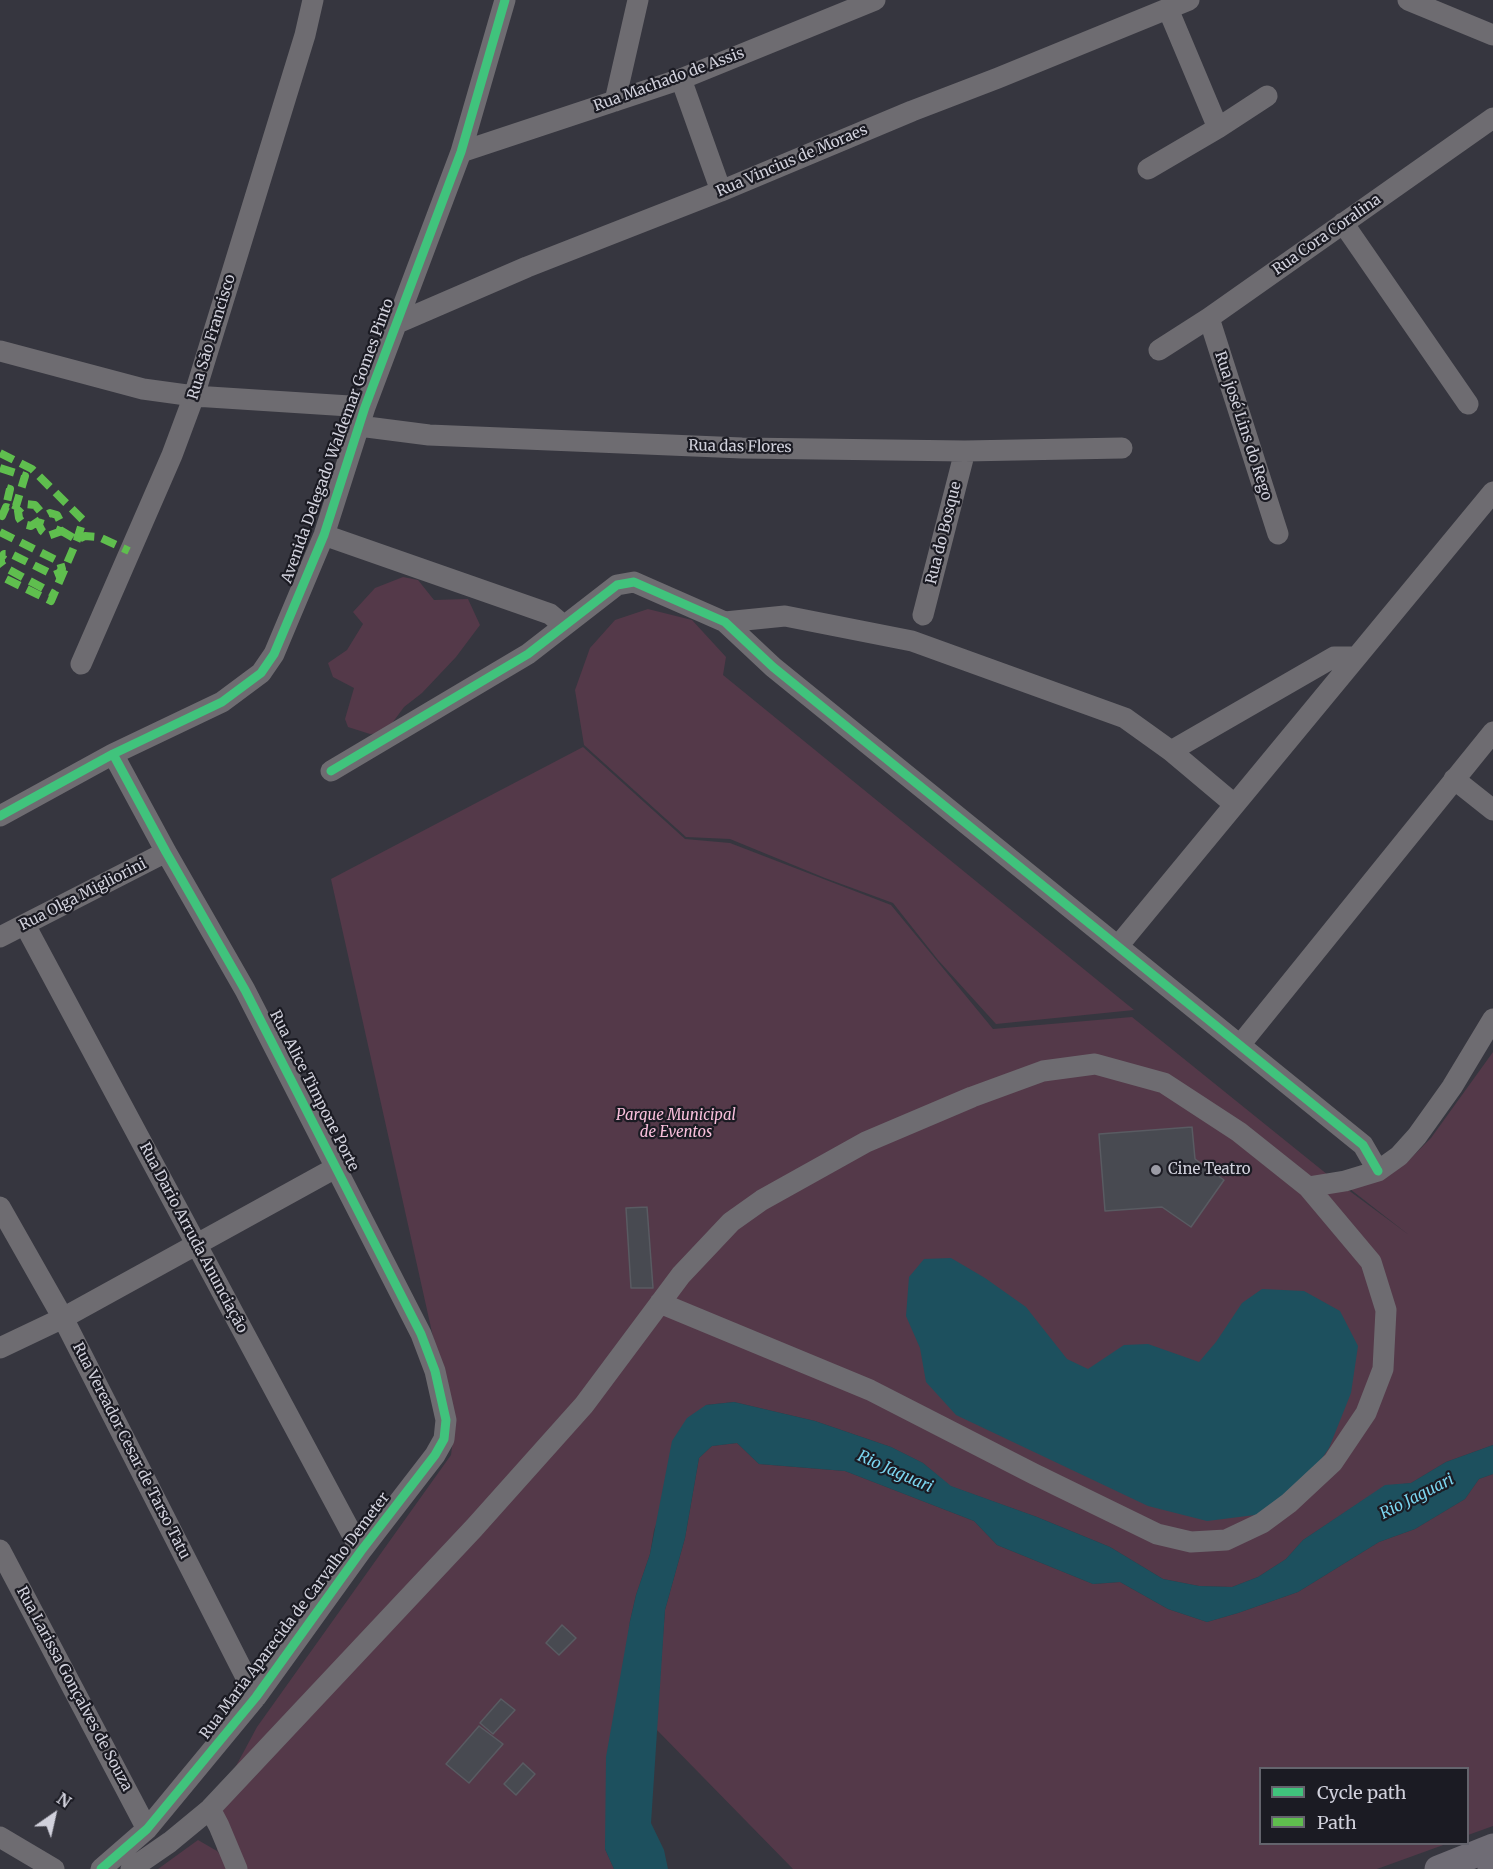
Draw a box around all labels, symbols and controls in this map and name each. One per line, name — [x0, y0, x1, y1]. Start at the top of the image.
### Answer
street label: Rua Machado de Assis — [591, 44, 747, 116]
street label: Rua Vincius de Moraes — [714, 121, 870, 201]
street label: Rua Cora Coralina — [1269, 191, 1385, 279]
street label: Rua São Francisco — [184, 272, 240, 402]
street label: Avenida Delegado Waldemar Gomes Pinto — [278, 296, 398, 586]
street label: Rua josé Lins do Rego — [1210, 349, 1276, 503]
street label: Rua das Flores — [688, 437, 792, 457]
street label: Rua do Bosque — [923, 480, 965, 586]
street label: Rua Olga Migliorini — [16, 855, 150, 935]
street label: Rua Alice Timpone Porte — [266, 1008, 362, 1174]
park label: Parque Municipal de Eventos — [616, 1107, 736, 1142]
street label: Rua Dario Arruda Anunciação — [135, 1140, 251, 1336]
place label: Cine Teatro — [1168, 1161, 1251, 1179]
marker: Cine Teatro — [1149, 1163, 1163, 1177]
street label: Rua Vereador Cesar de Tarso Tatu — [68, 1340, 194, 1562]
water label: Rio Jaguari — [854, 1447, 936, 1497]
water label: Rio Jaguari — [1377, 1470, 1457, 1524]
street label: Rua Maria Aparecida de Carvalho Demeter — [196, 1489, 394, 1743]
street label: Rua Larissa Gonçalves de Souza — [12, 1584, 136, 1794]
legend — [1259, 1767, 1469, 1845]
text: Cycle path — [1317, 1781, 1406, 1804]
north arrow — [24, 1785, 84, 1845]
text: N — [53, 1788, 75, 1812]
text: Path — [1317, 1811, 1357, 1834]

